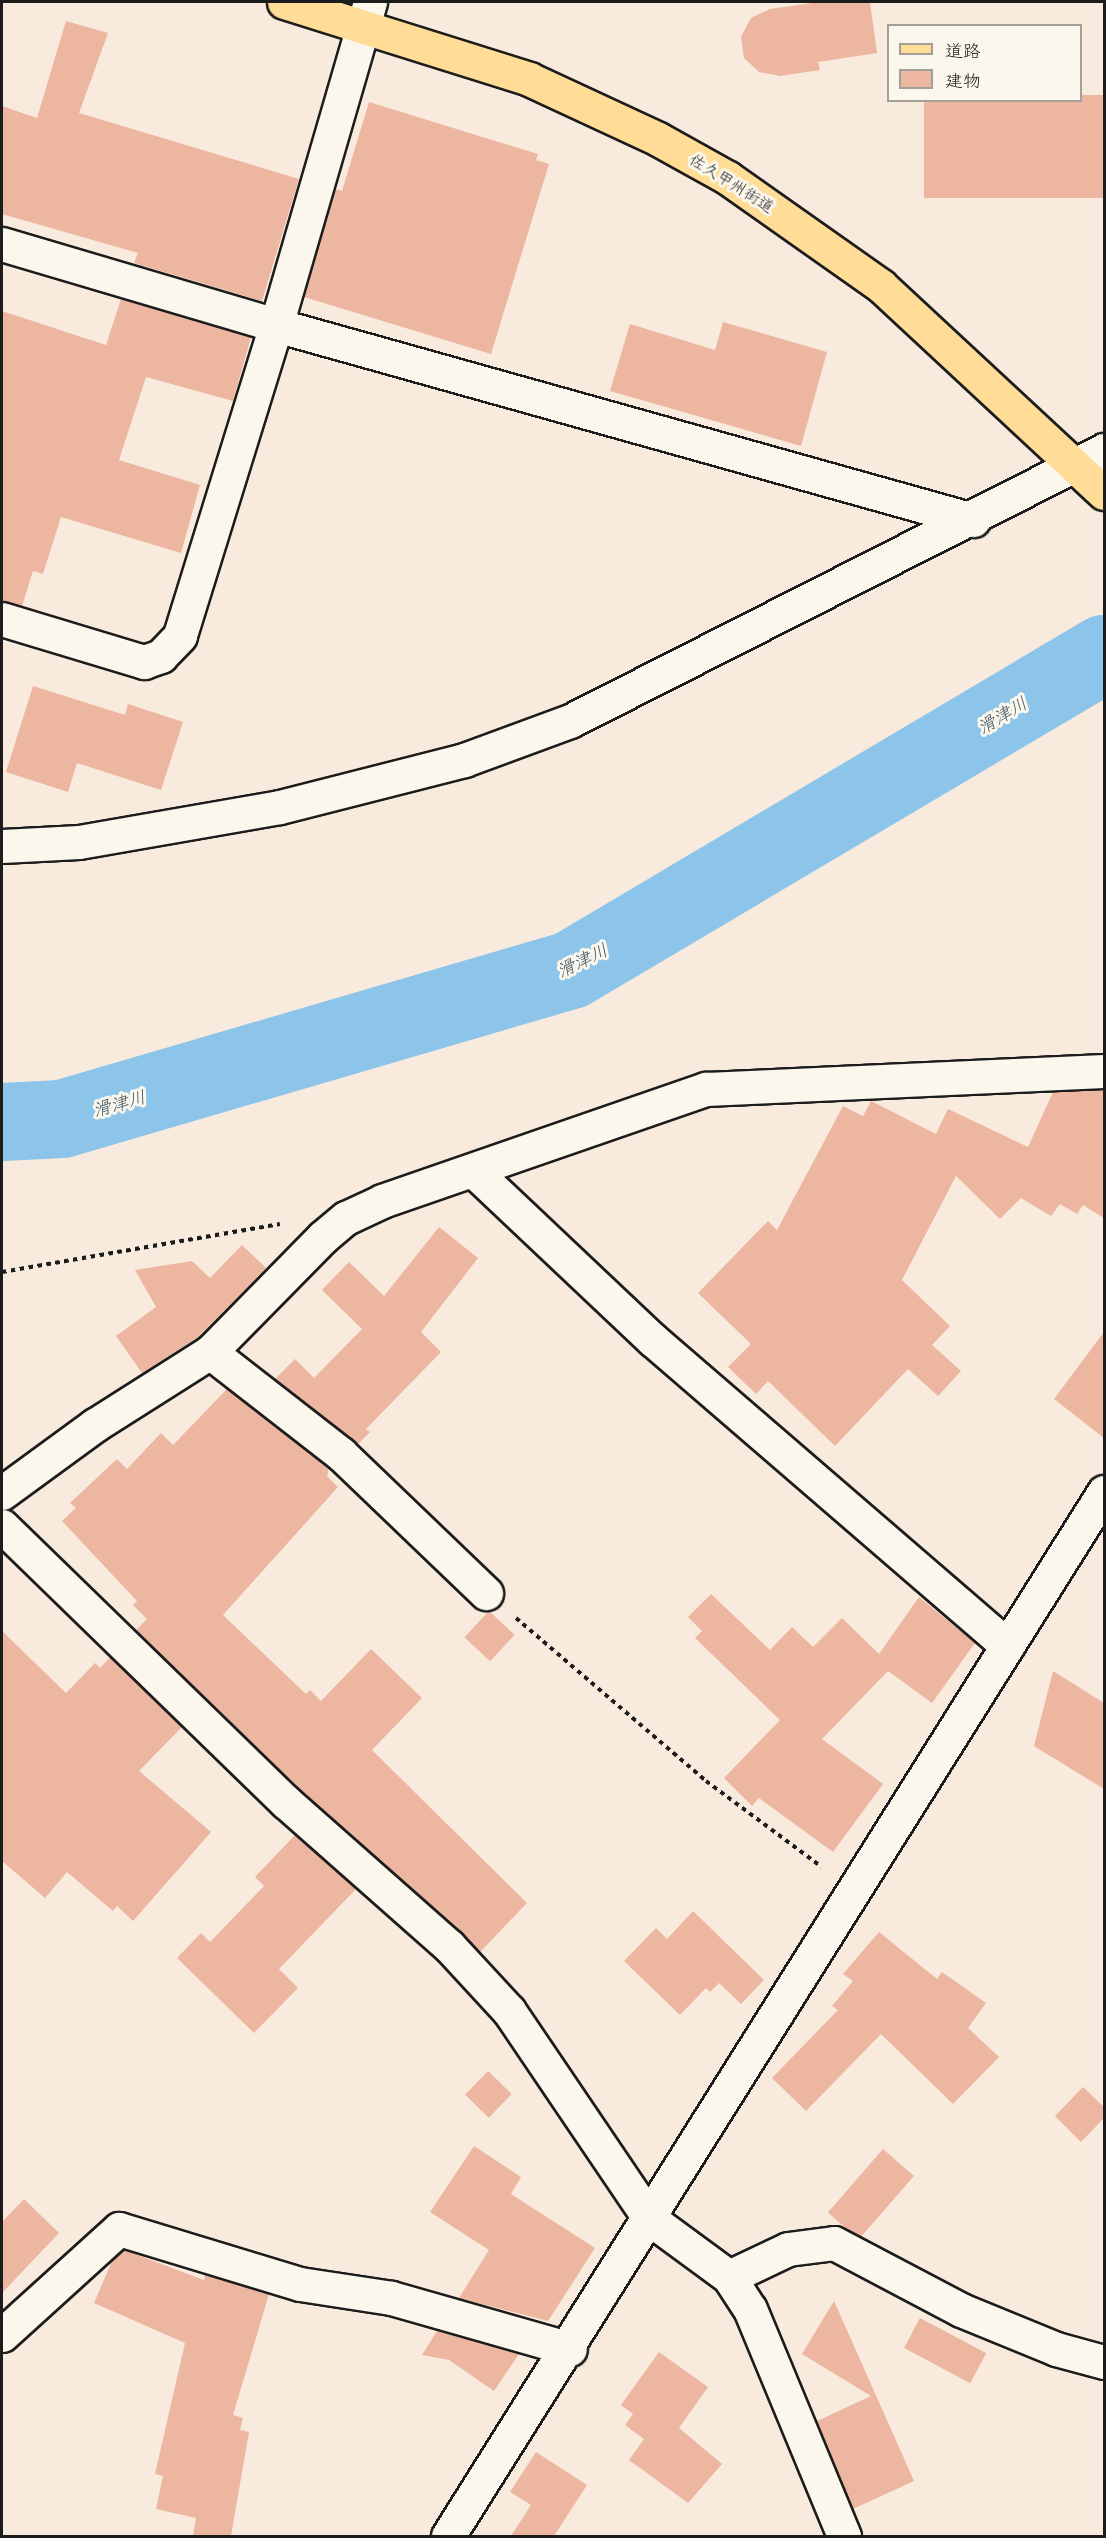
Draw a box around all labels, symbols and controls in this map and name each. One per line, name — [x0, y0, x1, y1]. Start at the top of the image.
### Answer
legend — [887, 24, 1082, 102]
text: 道路 — [945, 38, 981, 62]
text: 建物 — [945, 68, 981, 92]
street label: 佐久甲州街道 — [686, 149, 778, 217]
water label: 滑津川 — [973, 692, 1031, 738]
water label: 滑津川 — [553, 938, 611, 982]
water label: 滑津川 — [90, 1085, 148, 1121]

